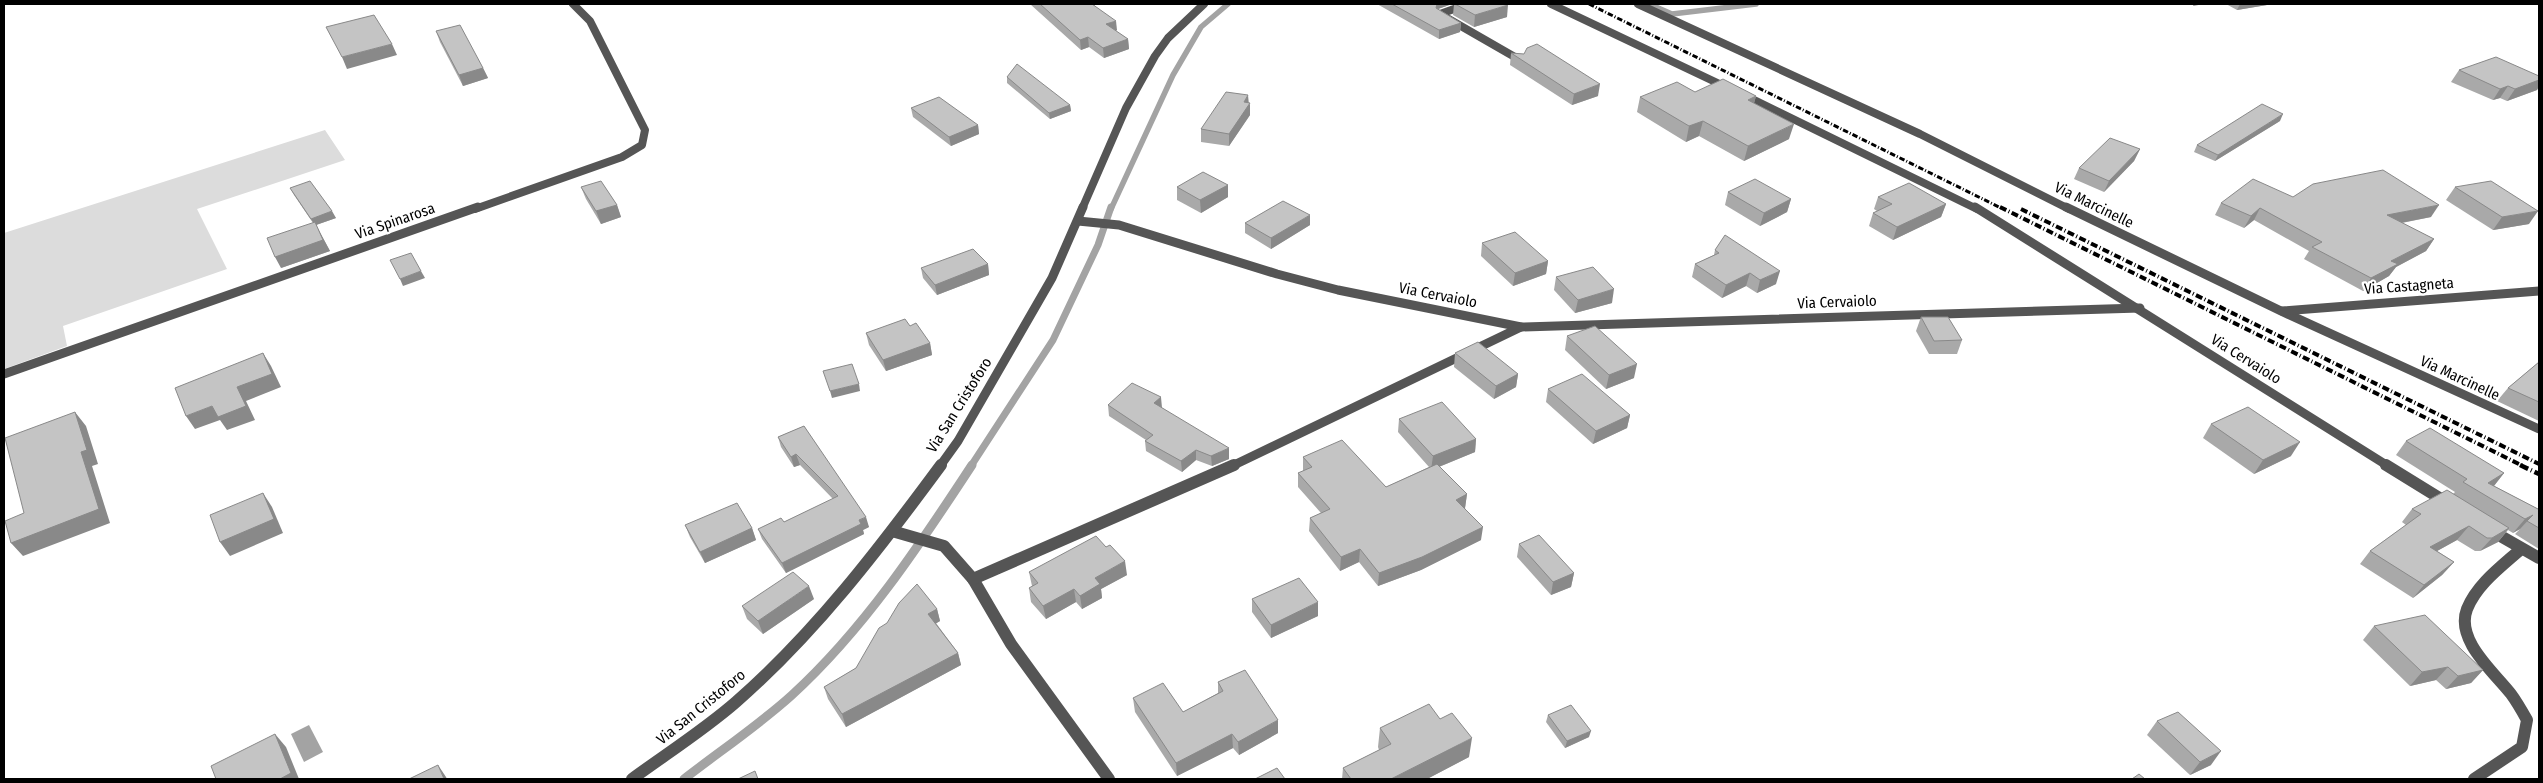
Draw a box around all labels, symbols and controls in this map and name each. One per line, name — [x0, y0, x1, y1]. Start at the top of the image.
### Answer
street label: Via Marcinelle — [2051, 178, 2137, 232]
street label: Via Spinarosa — [353, 199, 437, 243]
street label: Via Castagneta — [2364, 274, 2454, 298]
street label: Via Cervaiolo — [1397, 279, 1479, 311]
street label: Via Cervaiolo — [1797, 292, 1877, 312]
street label: Via Cervaiolo — [2208, 330, 2285, 388]
street label: Via Marcinelle — [2417, 352, 2503, 404]
street label: Via San Cristoforo — [923, 354, 996, 456]
street label: Via San Cristoforo — [653, 666, 749, 748]

